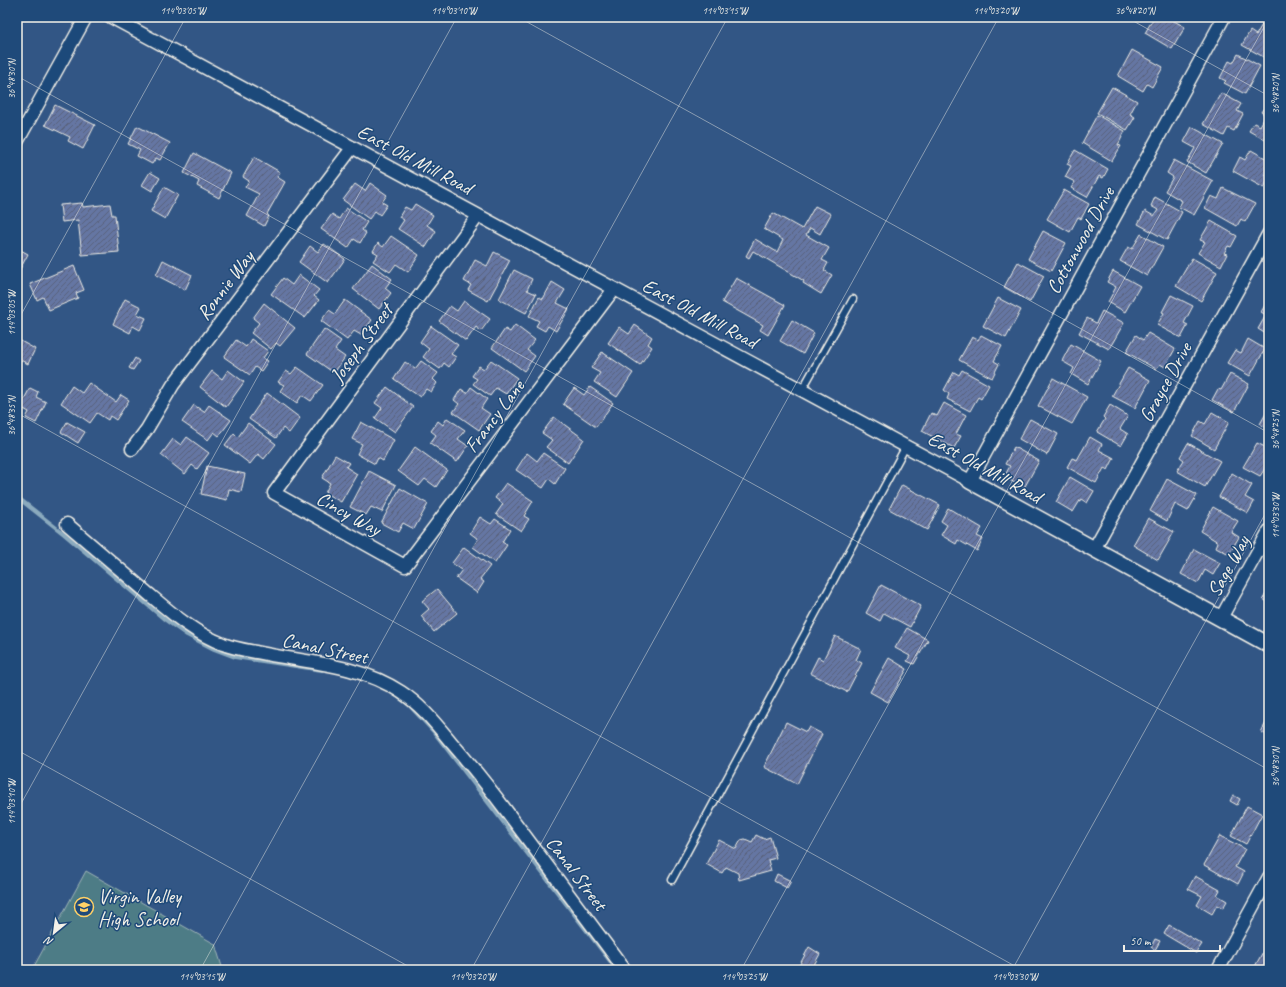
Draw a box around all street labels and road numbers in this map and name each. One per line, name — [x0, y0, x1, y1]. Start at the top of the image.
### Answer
street label: East Old Mill Road — [353, 119, 479, 202]
street label: Cottonwood Drive — [1041, 181, 1121, 298]
street label: Ronnie Way — [191, 244, 261, 325]
street label: East Old Mill Road — [638, 273, 764, 356]
street label: Joseph Street — [324, 296, 400, 388]
street label: Grayce Drive — [1133, 337, 1198, 426]
street label: Francy Lane — [459, 374, 531, 458]
street label: East Old Mill Road — [923, 426, 1049, 511]
street label: Cincy Way — [312, 486, 387, 542]
street label: Sage Way — [1201, 530, 1256, 601]
street label: Canal Street — [280, 627, 372, 670]
street label: Canal Street — [541, 831, 614, 917]

